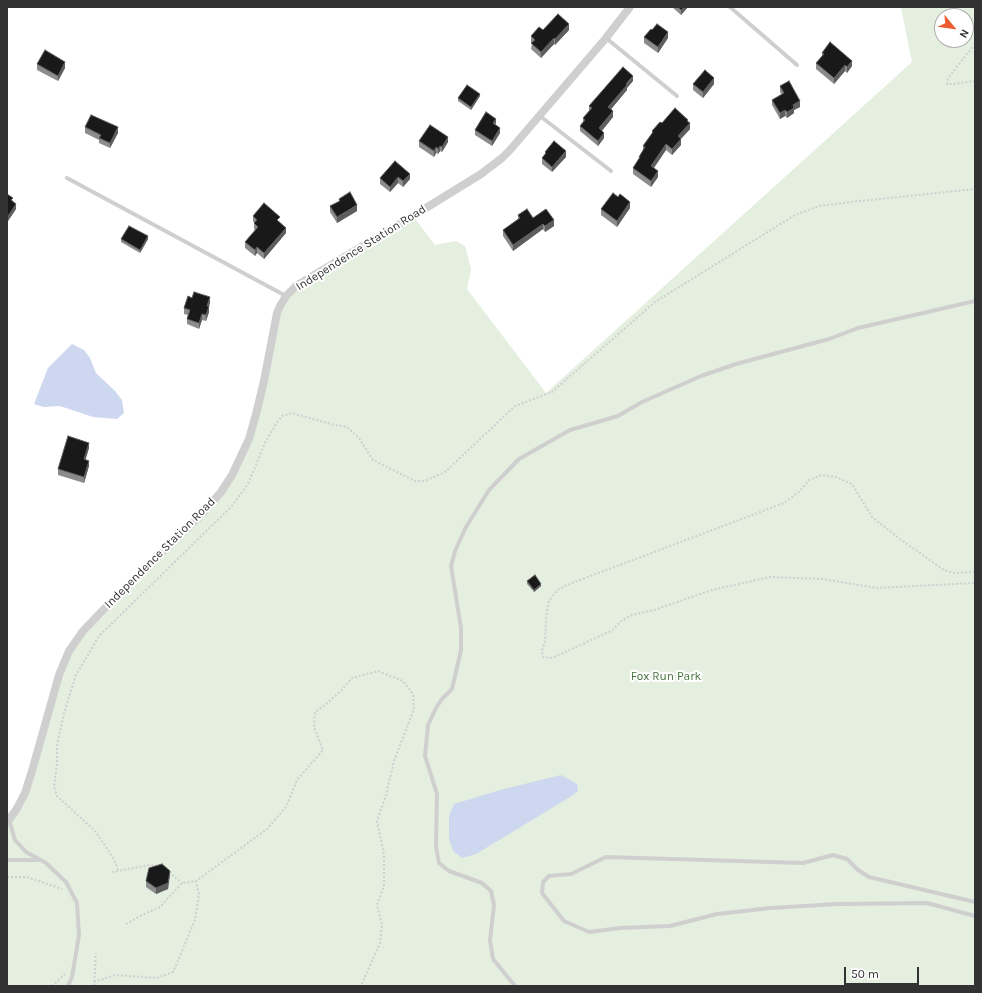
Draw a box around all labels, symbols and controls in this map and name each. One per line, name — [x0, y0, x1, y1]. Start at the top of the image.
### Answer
north arrow — [934, 8, 974, 48]
text: N — [956, 27, 972, 40]
street label: Independence Station Road — [293, 202, 429, 294]
street label: Independence Station Road — [102, 495, 218, 611]
park label: Fox Run Park — [631, 670, 701, 684]
scale bar — [846, 959, 921, 985]
text: 50 m — [851, 967, 879, 981]

